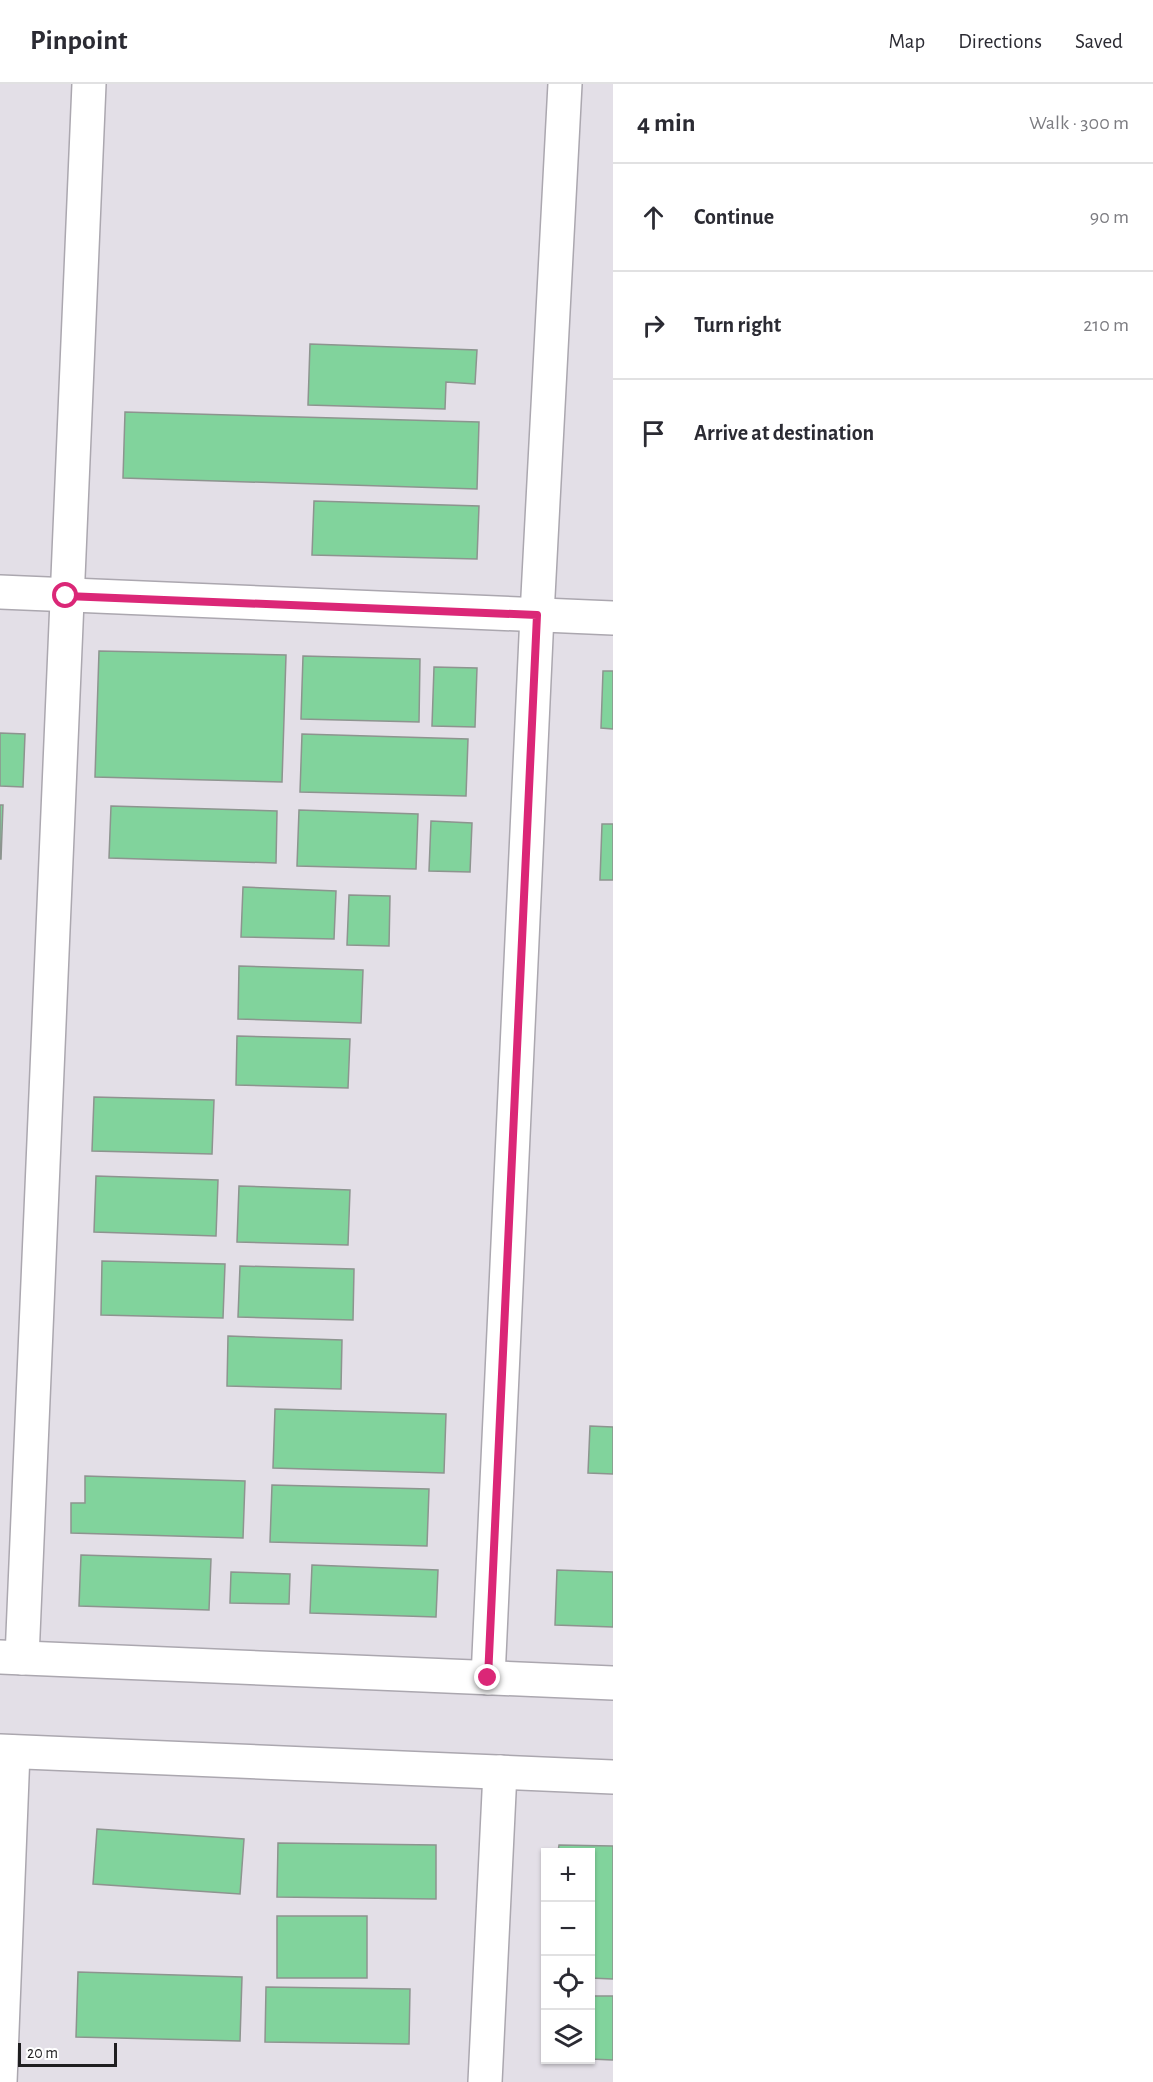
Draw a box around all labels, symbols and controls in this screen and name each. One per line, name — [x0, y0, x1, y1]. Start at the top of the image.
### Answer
text: Pinpoint — [30, 27, 128, 55]
text: Map — [889, 31, 925, 52]
text: Directions — [958, 31, 1042, 52]
text: Saved — [1075, 31, 1123, 52]
text: 4 min — [637, 110, 696, 136]
text: Walk · 300 m — [1029, 113, 1129, 133]
icon: ahead — [637, 201, 670, 234]
text: Continue — [694, 206, 774, 228]
text: 90 m — [1090, 207, 1129, 227]
icon: right — [637, 309, 670, 342]
text: Turn right — [694, 314, 781, 336]
text: 210 m — [1083, 315, 1129, 335]
icon: arrive — [637, 417, 670, 450]
text: Arrive at destination — [694, 422, 874, 444]
route start — [52, 582, 78, 608]
route end — [474, 1664, 500, 1690]
map controls — [541, 1848, 595, 2064]
button: + — [541, 1848, 595, 1902]
button: − — [541, 1902, 595, 1956]
button: locate — [541, 1956, 595, 2010]
button: layers — [541, 2010, 595, 2064]
scale bar — [18, 2040, 117, 2068]
text: 20 m — [27, 2045, 58, 2061]

